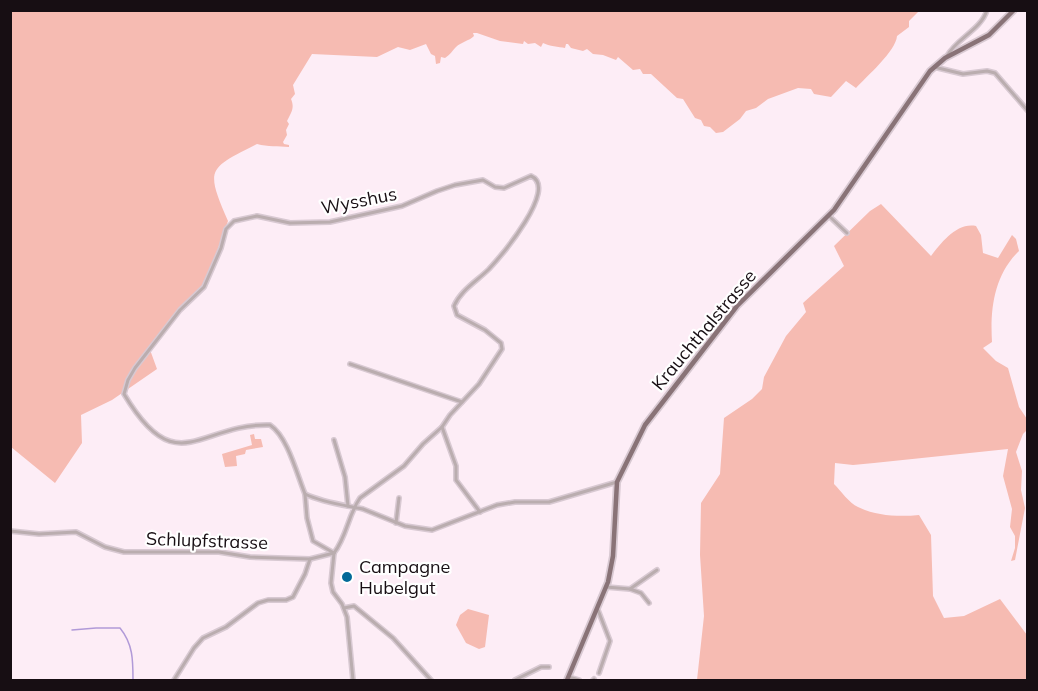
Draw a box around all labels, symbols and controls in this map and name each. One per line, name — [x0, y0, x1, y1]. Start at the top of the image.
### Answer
street label: Wysshus — [319, 182, 399, 219]
street label: Krauchthalstrasse — [646, 265, 761, 395]
street label: Schlupfstrasse — [146, 527, 268, 554]
place label: Campagne Hubelgut — [359, 555, 450, 599]
marker: Campagne Hubelgut — [340, 570, 354, 584]

